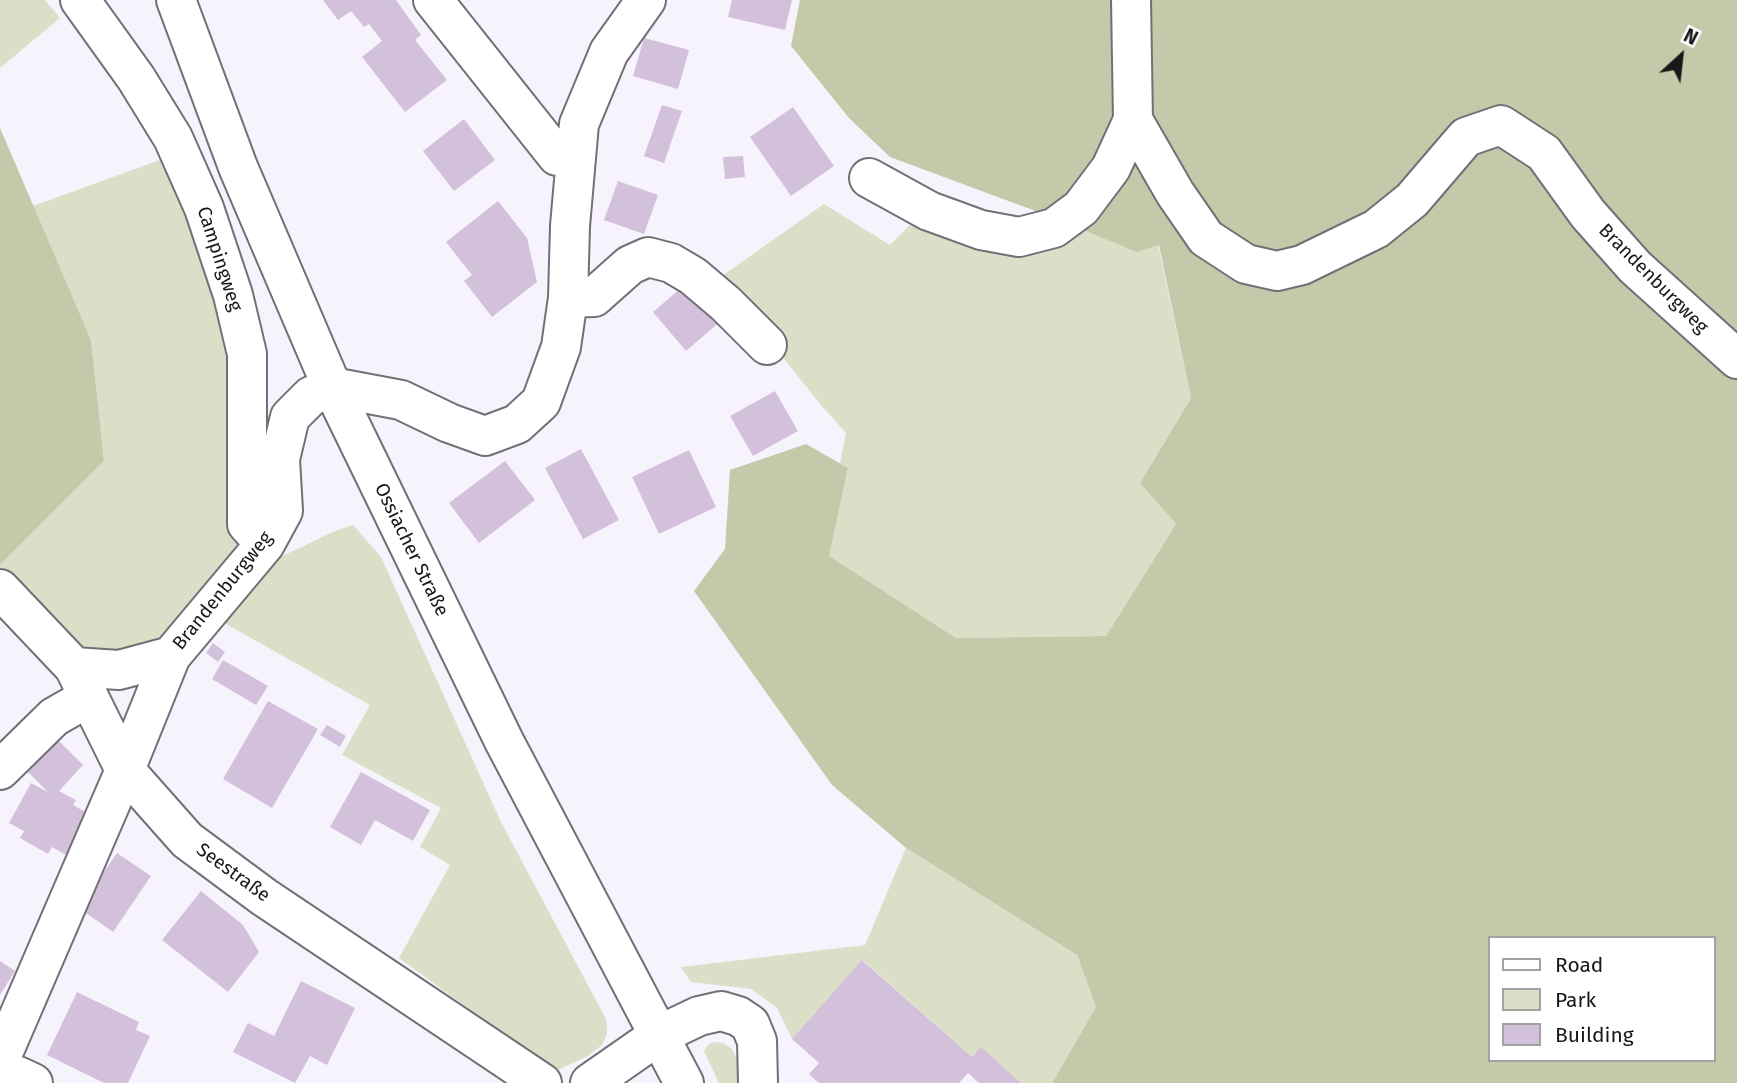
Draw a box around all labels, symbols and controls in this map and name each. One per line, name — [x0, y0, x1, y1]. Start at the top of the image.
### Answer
north arrow — [1646, 21, 1716, 91]
text: N — [1680, 24, 1702, 50]
street label: Campingweg — [191, 204, 247, 314]
street label: Brandenburgweg — [1593, 219, 1713, 339]
street label: Ossiacher Straße — [369, 480, 453, 620]
street label: Brandenburgweg — [168, 527, 278, 655]
street label: Seestraße — [192, 839, 274, 907]
legend — [1488, 936, 1716, 1062]
text: Road — [1555, 952, 1603, 978]
text: Park — [1555, 987, 1596, 1013]
text: Building — [1555, 1022, 1634, 1048]

